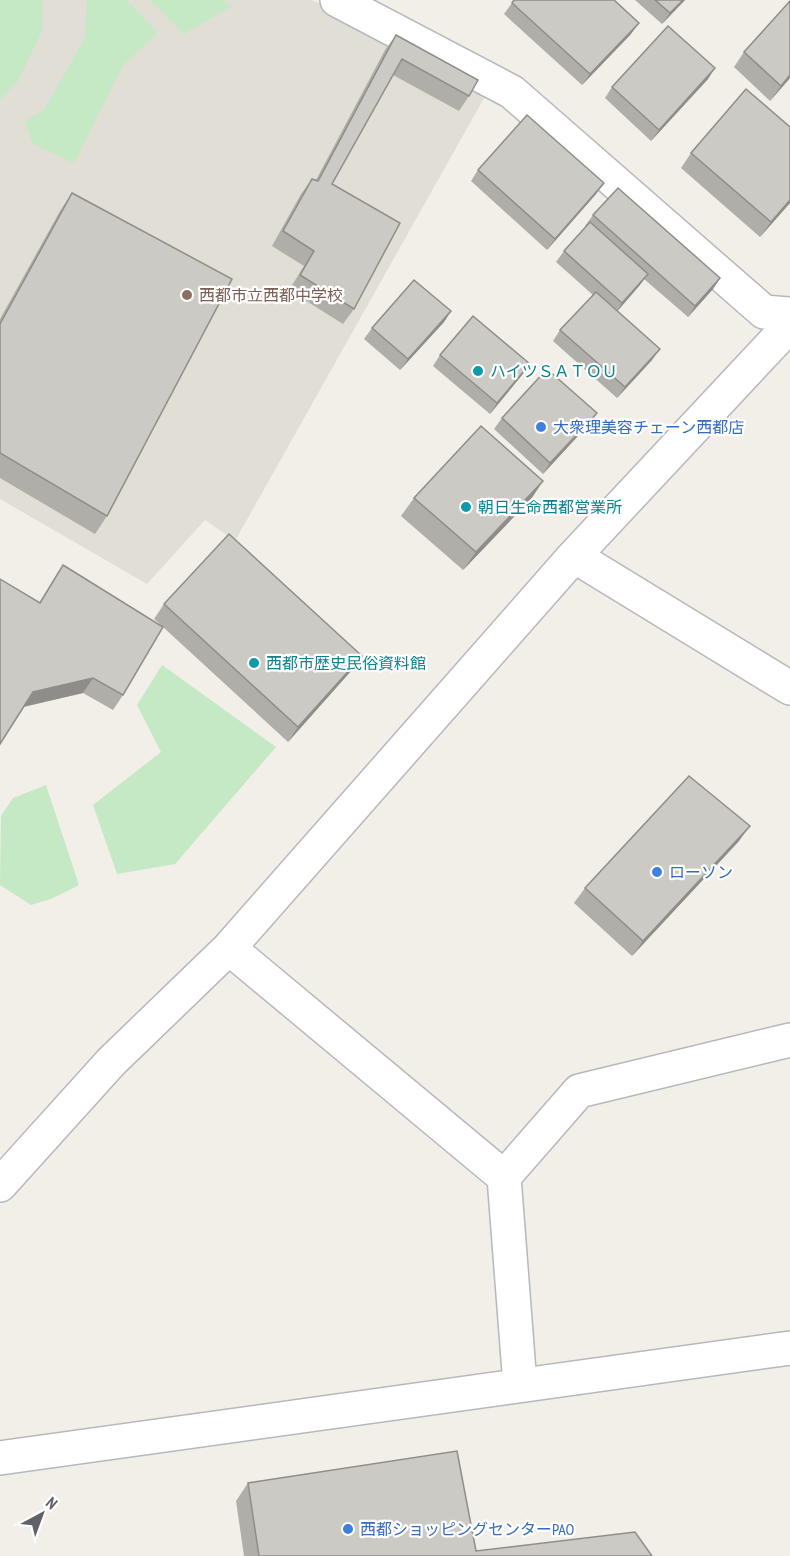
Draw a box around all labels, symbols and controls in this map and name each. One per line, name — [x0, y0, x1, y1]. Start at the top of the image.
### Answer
place label: 西都市立西都中学校 — [199, 285, 343, 305]
marker: 西都市立西都中学校 — [180, 288, 194, 302]
place label: ハイツＳＡＴＯＵ — [490, 361, 618, 381]
marker: ハイツＳＡＴＯＵ — [471, 364, 485, 378]
place label: 大衆理美容チェーン西都店 — [553, 417, 744, 437]
marker: 大衆理美容チェーン西都店 — [534, 420, 548, 434]
place label: 朝日生命西都営業所 — [478, 497, 622, 517]
marker: 朝日生命西都営業所 — [459, 500, 473, 514]
place label: 西都市歴史民俗資料館 — [266, 653, 426, 673]
marker: 西都市歴史民俗資料館 — [247, 656, 261, 670]
place label: ローソン — [669, 862, 733, 882]
marker: ローソン — [650, 865, 664, 879]
north arrow — [12, 1484, 72, 1544]
text: N — [42, 1492, 62, 1513]
place label: 西都ショッピングセンターPAO — [360, 1519, 575, 1539]
marker: 西都ショッピングセンターPAO — [341, 1522, 355, 1536]

